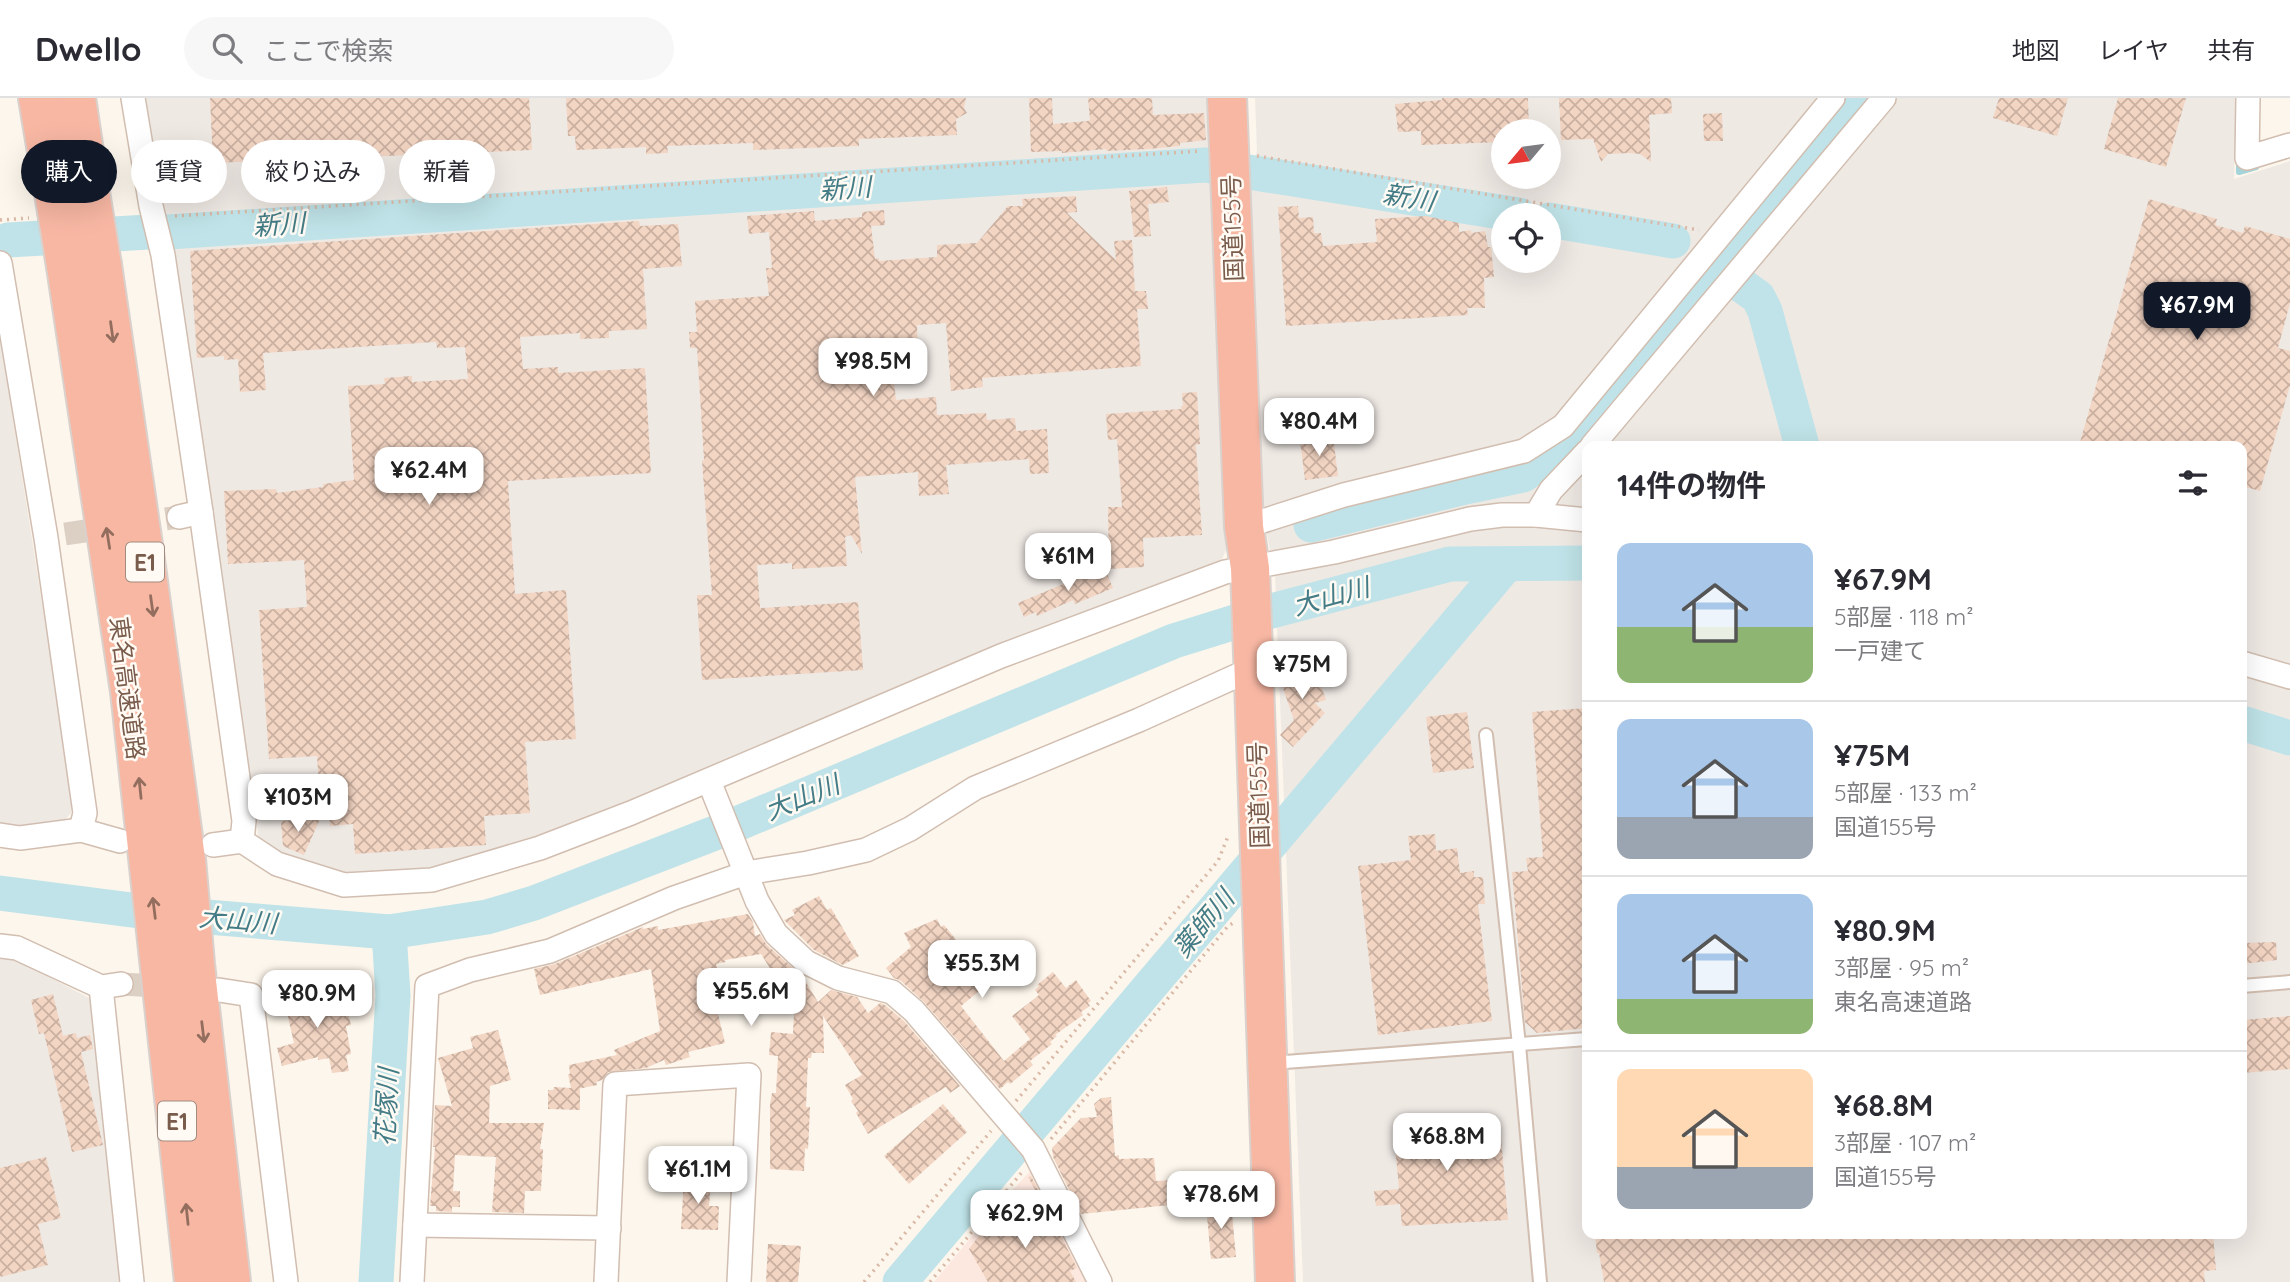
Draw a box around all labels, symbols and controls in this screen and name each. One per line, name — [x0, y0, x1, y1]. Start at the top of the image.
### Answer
search box — [184, 17, 674, 80]
text: Dwello — [35, 28, 142, 69]
icon: search — [208, 29, 246, 67]
text: ここで検索 — [264, 34, 394, 67]
text: 地図 — [2012, 35, 2060, 65]
text: レイヤ — [2098, 35, 2169, 65]
text: 共有 — [2207, 35, 2255, 65]
north arrow — [1491, 119, 1561, 189]
map controls — [1491, 119, 1561, 273]
chip: 購入 — [21, 140, 117, 203]
chip: 賃貸 — [131, 140, 227, 203]
chip: 絞り込み — [241, 140, 385, 203]
chip: 新着 — [399, 140, 495, 203]
water label: 新川 — [818, 170, 875, 206]
street label: 国道155号 — [1215, 174, 1249, 282]
water label: 新川 — [1381, 177, 1440, 218]
button: locate — [1491, 203, 1561, 273]
water label: 新川 — [252, 206, 309, 242]
pin: ¥67.9M — [2140, 282, 2254, 342]
text: ¥67.9M — [2159, 290, 2235, 319]
one-way arrow — [105, 321, 118, 343]
pin: ¥98.5M — [816, 338, 930, 398]
text: ¥98.5M — [834, 346, 912, 375]
pin: ¥80.4M — [1262, 398, 1376, 458]
text: ¥80.4M — [1280, 406, 1358, 435]
pin: ¥62.4M — [372, 448, 486, 507]
text: ¥62.4M — [391, 455, 467, 484]
icon: filters — [2174, 464, 2212, 502]
text: 14件の物件 — [1617, 466, 1766, 504]
one-way arrow — [101, 527, 114, 550]
pin: ¥61M — [1027, 533, 1109, 593]
text: ¥61M — [1041, 541, 1095, 570]
road number: E1 — [126, 543, 164, 582]
text: ¥67.9M — [1834, 560, 1932, 598]
water label: 大山川 — [1289, 569, 1376, 622]
icon: home — [1673, 571, 1757, 655]
one-way arrow — [145, 594, 158, 617]
text: 5部屋 · 118 m² — [1834, 602, 1974, 631]
street label: 東名高速道路 — [104, 615, 152, 761]
text: 一戸建て — [1834, 636, 1926, 665]
pin: ¥75M — [1261, 642, 1343, 701]
text: ¥75M — [1273, 649, 1331, 678]
text: ¥75M — [1834, 736, 1910, 774]
street label: 国道155号 — [1241, 741, 1275, 849]
icon: home — [1673, 747, 1757, 831]
water label: 大山川 — [760, 766, 847, 827]
pin: ¥103M — [249, 774, 347, 834]
one-way arrow — [134, 777, 147, 800]
text: 5部屋 · 133 m² — [1834, 778, 1977, 807]
text: ¥103M — [264, 782, 332, 811]
text: 国道155号 — [1834, 812, 1937, 841]
water label: 薬師川 — [1165, 880, 1243, 963]
one-way arrow — [147, 897, 160, 920]
water label: 大山川 — [198, 900, 281, 940]
text: ¥80.9M — [1834, 911, 1936, 949]
icon: home — [1673, 922, 1757, 1006]
pin: ¥55.3M — [925, 940, 1039, 1000]
text: ¥55.3M — [944, 948, 1020, 977]
text: 3部屋 · 95 m² — [1834, 953, 1969, 982]
pin: ¥55.6M — [694, 968, 808, 1028]
pin: ¥80.9M — [260, 970, 374, 1030]
text: ¥55.6M — [713, 976, 789, 1005]
text: ¥80.9M — [278, 978, 356, 1007]
text: 東名高速道路 — [1834, 987, 1972, 1016]
one-way arrow — [197, 1020, 210, 1043]
water label: 花塚川 — [367, 1064, 405, 1147]
text: ¥68.8M — [1834, 1086, 1933, 1124]
icon: home — [1673, 1097, 1757, 1181]
road number: E1 — [158, 1102, 196, 1140]
pin: ¥68.8M — [1390, 1114, 1504, 1173]
text: ¥68.8M — [1409, 1121, 1485, 1150]
text: 3部屋 · 107 m² — [1834, 1128, 1976, 1157]
pin: ¥61.1M — [641, 1146, 755, 1206]
text: ¥61.1M — [664, 1154, 732, 1183]
text: 国道155号 — [1834, 1162, 1937, 1191]
pin: ¥78.6M — [1164, 1172, 1278, 1231]
text: ¥78.6M — [1183, 1179, 1259, 1208]
pin: ¥62.9M — [968, 1190, 1082, 1250]
text: ¥62.9M — [986, 1198, 1064, 1227]
one-way arrow — [181, 1203, 194, 1226]

